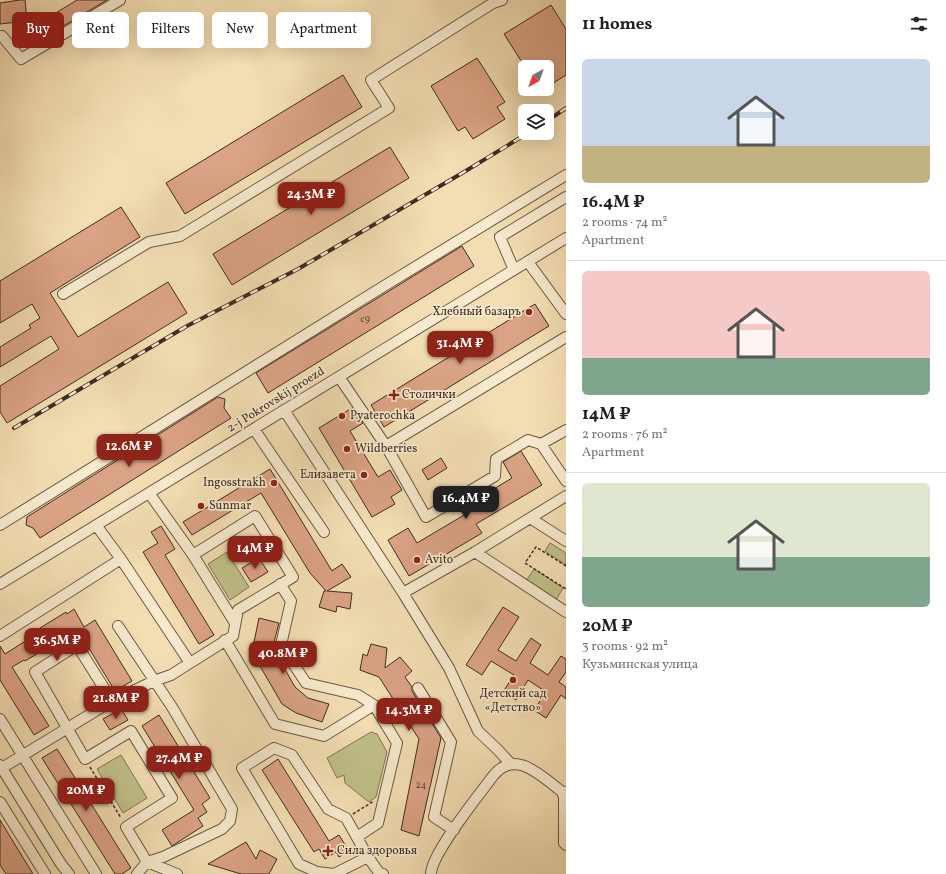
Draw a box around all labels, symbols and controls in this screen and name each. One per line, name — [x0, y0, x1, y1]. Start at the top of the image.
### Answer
chip: Buy — [12, 12, 64, 48]
chip: Rent — [72, 12, 129, 48]
chip: Filters — [137, 12, 204, 48]
chip: New — [212, 12, 268, 48]
chip: Apartment — [276, 12, 371, 48]
text: 11 homes — [582, 13, 652, 36]
icon: filters — [908, 13, 930, 35]
north arrow — [518, 60, 554, 96]
map controls — [518, 60, 554, 140]
icon: home — [720, 85, 792, 157]
button: layers — [518, 104, 554, 140]
pin: 24.3M ₽ — [274, 182, 348, 216]
text: 24.3M ₽ — [287, 186, 335, 204]
text: 16.4M ₽ — [582, 191, 645, 214]
text: 2 rooms · 74 m² — [582, 214, 667, 232]
text: Apartment — [582, 232, 645, 250]
icon: home — [720, 297, 792, 369]
place label: Хлебный базаръ — [433, 304, 521, 320]
marker: Хлебный базаръ — [524, 307, 534, 317]
house number: с9 — [360, 312, 370, 326]
pin: 31.4M ₽ — [423, 331, 497, 365]
text: 31.4M ₽ — [436, 335, 484, 353]
street label: 2-j Pokrovskij proezd — [224, 363, 328, 437]
place label: Столички — [402, 387, 456, 403]
marker: Столички — [389, 390, 399, 400]
text: 14M ₽ — [582, 403, 631, 426]
place label: Pyaterochka — [350, 408, 415, 424]
marker: Pyaterochka — [337, 411, 347, 421]
text: 2 rooms · 76 m² — [582, 426, 667, 444]
pin: 12.6M ₽ — [92, 434, 166, 468]
text: 12.6M ₽ — [106, 438, 152, 456]
place label: Wildberries — [355, 441, 417, 457]
marker: Wildberries — [342, 444, 352, 454]
text: Apartment — [582, 444, 645, 462]
place label: Елизавета — [300, 467, 356, 483]
marker: Елизавета — [359, 470, 369, 480]
place label: Ingosstrakh — [203, 475, 266, 491]
marker: Ingosstrakh — [269, 478, 279, 488]
pin: 16.4M ₽ — [429, 486, 503, 520]
text: 16.4M ₽ — [442, 490, 490, 508]
place label: Sunmar — [209, 498, 251, 514]
marker: Sunmar — [196, 501, 206, 511]
icon: home — [720, 509, 792, 581]
pin: 14M ₽ — [227, 536, 283, 570]
text: 14M ₽ — [236, 540, 274, 558]
place label: Avito — [425, 552, 453, 568]
marker: Avito — [412, 555, 422, 565]
text: 20M ₽ — [582, 615, 633, 638]
pin: 36.5M ₽ — [20, 628, 94, 662]
text: 36.5M ₽ — [33, 632, 81, 650]
text: 3 rooms · 92 m² — [582, 638, 668, 656]
pin: 40.8M ₽ — [246, 641, 320, 675]
text: 40.8M ₽ — [258, 645, 308, 663]
text: Кузьминская улица — [582, 656, 698, 674]
marker: Детский сад «Детство» — [508, 675, 518, 685]
pin: 21.8M ₽ — [79, 686, 153, 720]
place label: Детский сад «Детство» — [479, 686, 547, 716]
text: 21.8M ₽ — [93, 690, 139, 708]
pin: 14.3M ₽ — [372, 698, 446, 732]
text: 14.3M ₽ — [385, 702, 433, 720]
pin: 27.4M ₽ — [142, 746, 216, 780]
text: 27.4M ₽ — [155, 750, 203, 768]
pin: 20M ₽ — [58, 778, 114, 812]
house number: 24 — [415, 778, 427, 792]
text: 20M ₽ — [67, 782, 105, 800]
place label: Сила здоровья — [337, 843, 417, 859]
marker: Сила здоровья — [322, 845, 334, 857]

